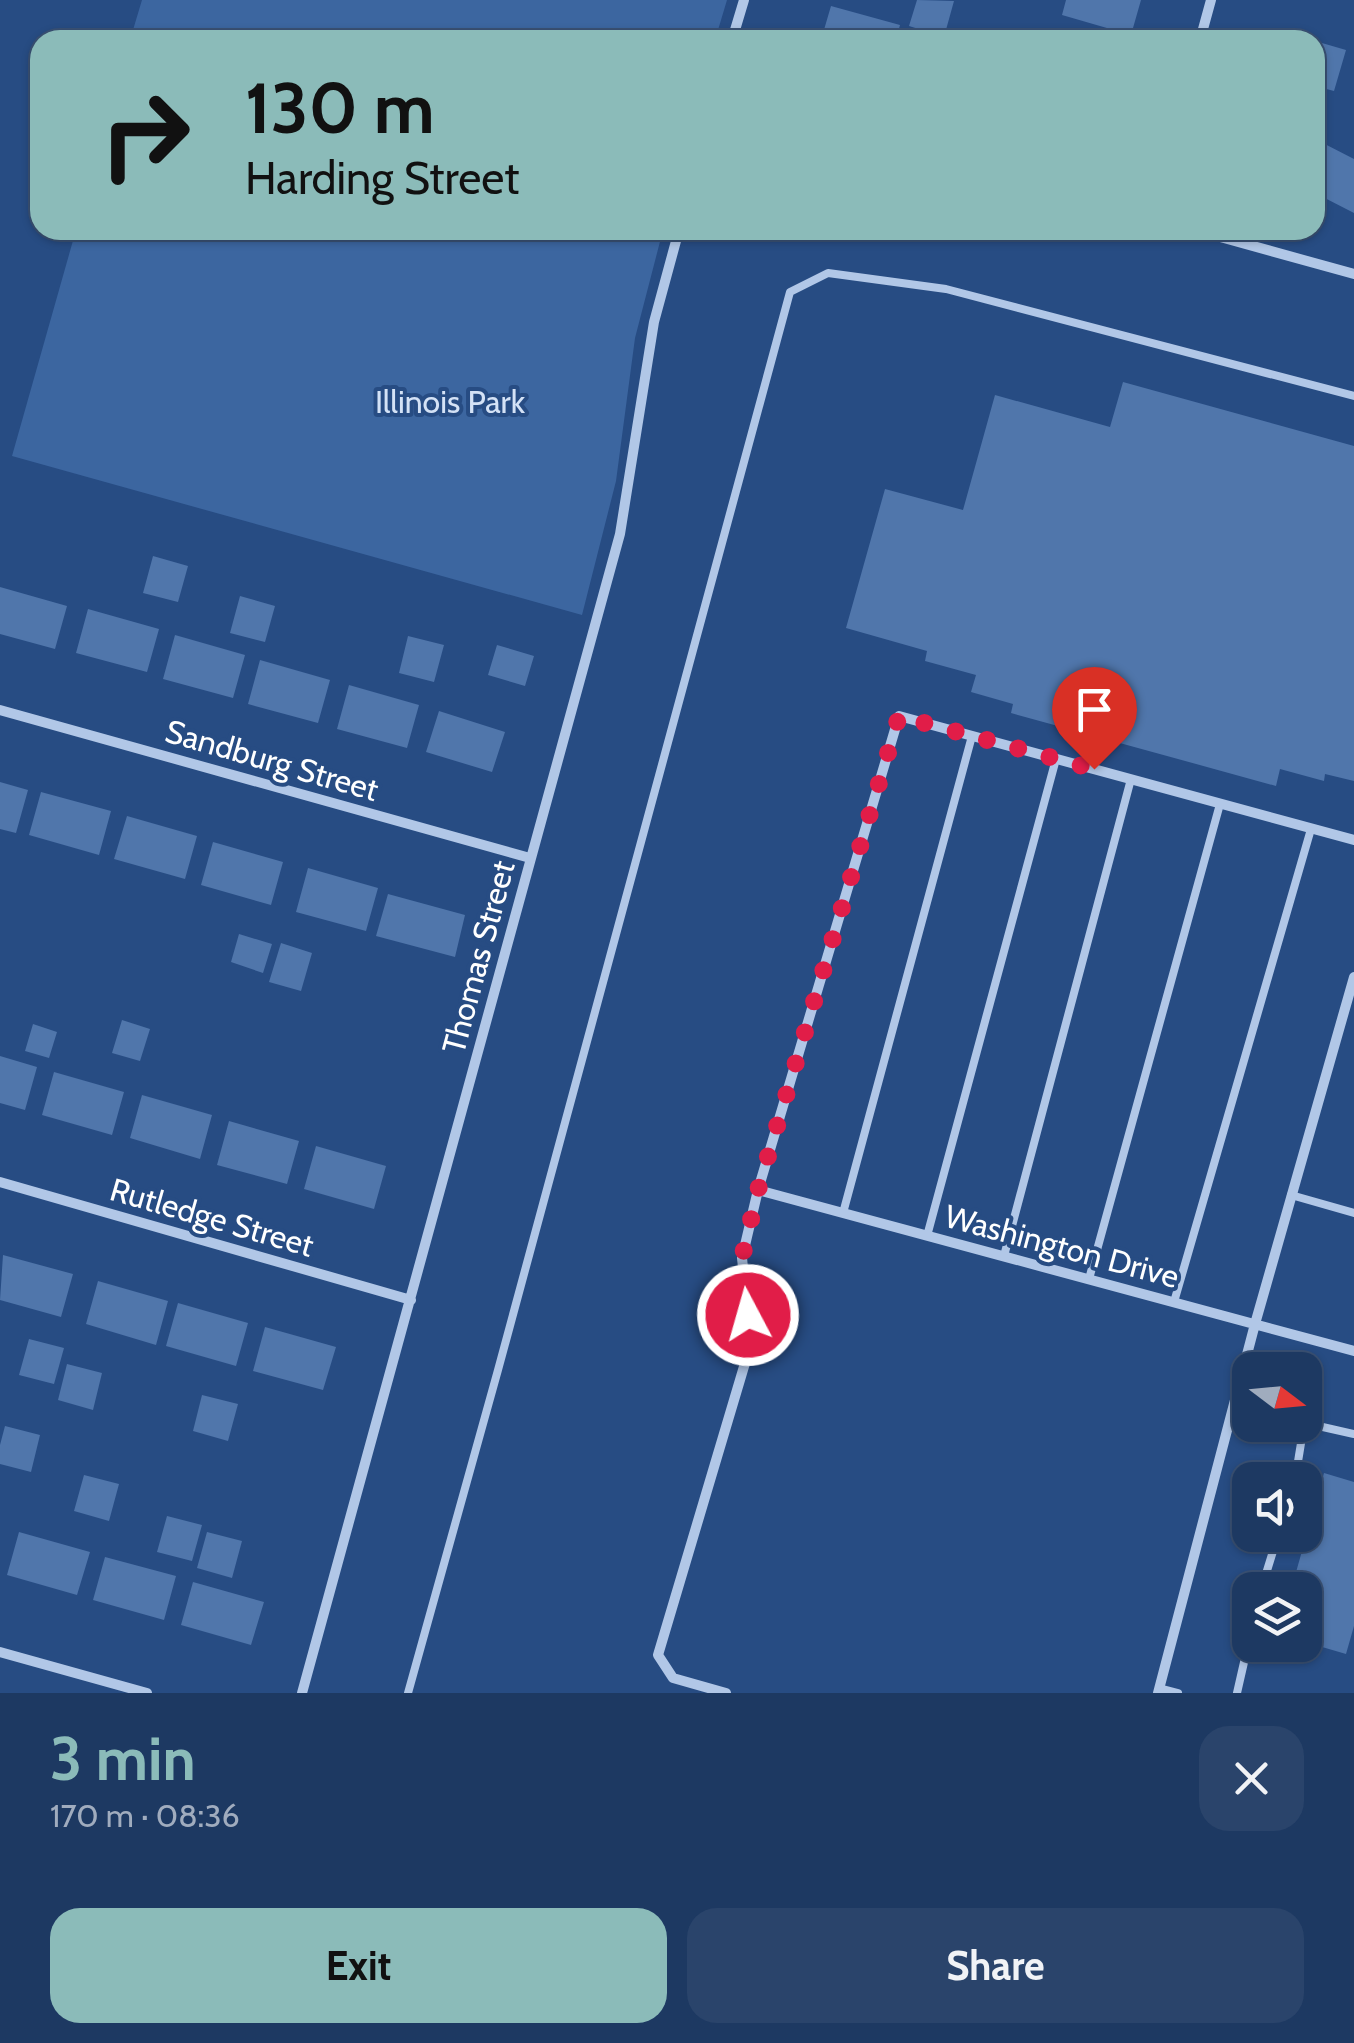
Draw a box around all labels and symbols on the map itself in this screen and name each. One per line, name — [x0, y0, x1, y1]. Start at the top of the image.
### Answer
park label: Illinois Park — [375, 382, 526, 421]
pin — [1052, 667, 1137, 770]
street label: Sandburg Street — [161, 711, 383, 809]
street label: Thomas Street — [434, 856, 523, 1058]
street label: Rutledge Street — [106, 1169, 318, 1265]
street label: Washington Drive — [941, 1196, 1183, 1296]
position arrow — [696, 1263, 800, 1367]
north arrow — [1232, 1352, 1322, 1442]

